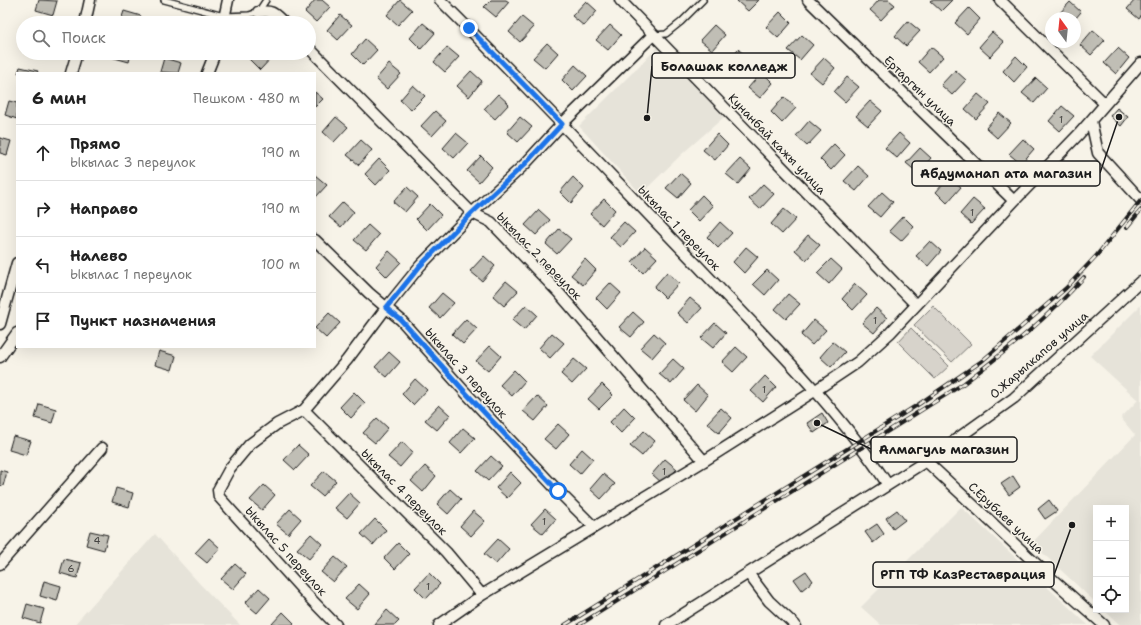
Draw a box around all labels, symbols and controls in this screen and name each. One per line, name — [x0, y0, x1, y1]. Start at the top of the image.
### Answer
north arrow — [1045, 12, 1081, 48]
search box — [16, 16, 316, 60]
route end — [460, 19, 478, 37]
icon: search — [30, 27, 52, 49]
text: Поиск — [62, 28, 106, 48]
street label: Ертаргын улица — [880, 52, 960, 130]
callout: Болашак колледж — [652, 53, 795, 78]
text: Болашак колледж — [660, 58, 788, 75]
text: 6 мин — [32, 87, 87, 109]
text: Пешком · 480 m — [193, 90, 300, 107]
street label: Кунанбай кажы улица — [725, 90, 830, 198]
house number: 1 — [1059, 113, 1063, 126]
text: Прямо — [70, 134, 120, 154]
icon: ahead — [32, 142, 54, 164]
text: 190 m — [261, 144, 300, 161]
text: Ыкылас 3 переулок — [70, 154, 196, 171]
callout: Абдуманап ата магазин — [912, 161, 1100, 186]
text: Абдуманап ата магазин — [920, 165, 1092, 182]
street label: Ыкылас 1 переулок — [634, 182, 724, 274]
icon: right — [32, 198, 54, 220]
text: Направо — [70, 199, 138, 219]
text: 190 m — [261, 200, 300, 217]
house number: 1 — [970, 206, 974, 219]
street label: Ыкылас 2 переулок — [493, 209, 585, 304]
text: Налево — [70, 246, 128, 266]
icon: left — [32, 254, 54, 276]
text: 100 m — [261, 256, 300, 273]
text: Ыкылас 1 переулок — [70, 266, 192, 283]
street label: О.Жарылкапов улица — [986, 307, 1092, 402]
icon: arrive — [32, 310, 54, 332]
text: Пункт назначения — [70, 311, 216, 331]
house number: 1 — [873, 314, 877, 327]
street label: Ыкылас 3 переулок — [421, 325, 511, 422]
house number: 1 — [762, 383, 766, 396]
callout: Алмагуль магазин — [871, 437, 1017, 462]
text: Алмагуль магазин — [879, 441, 1009, 458]
street label: Ыкылас 4 переулок — [357, 445, 451, 539]
house number: 1 — [662, 465, 666, 478]
street label: С.Ерубаев улица — [965, 479, 1048, 558]
route start — [549, 482, 567, 500]
street label: Ыкылас 5 переулок — [242, 503, 331, 600]
map controls — [1093, 505, 1129, 613]
button: + — [1093, 505, 1129, 541]
house number: 1 — [542, 515, 546, 528]
house number: 4 — [94, 534, 101, 547]
button: − — [1093, 541, 1129, 577]
house number: 6 — [68, 562, 75, 575]
callout: РГП ТФ КазРеставрация — [873, 562, 1054, 587]
text: РГП ТФ КазРеставрация — [880, 566, 1046, 583]
button: locate — [1093, 577, 1129, 613]
house number: 1 — [426, 580, 430, 593]

